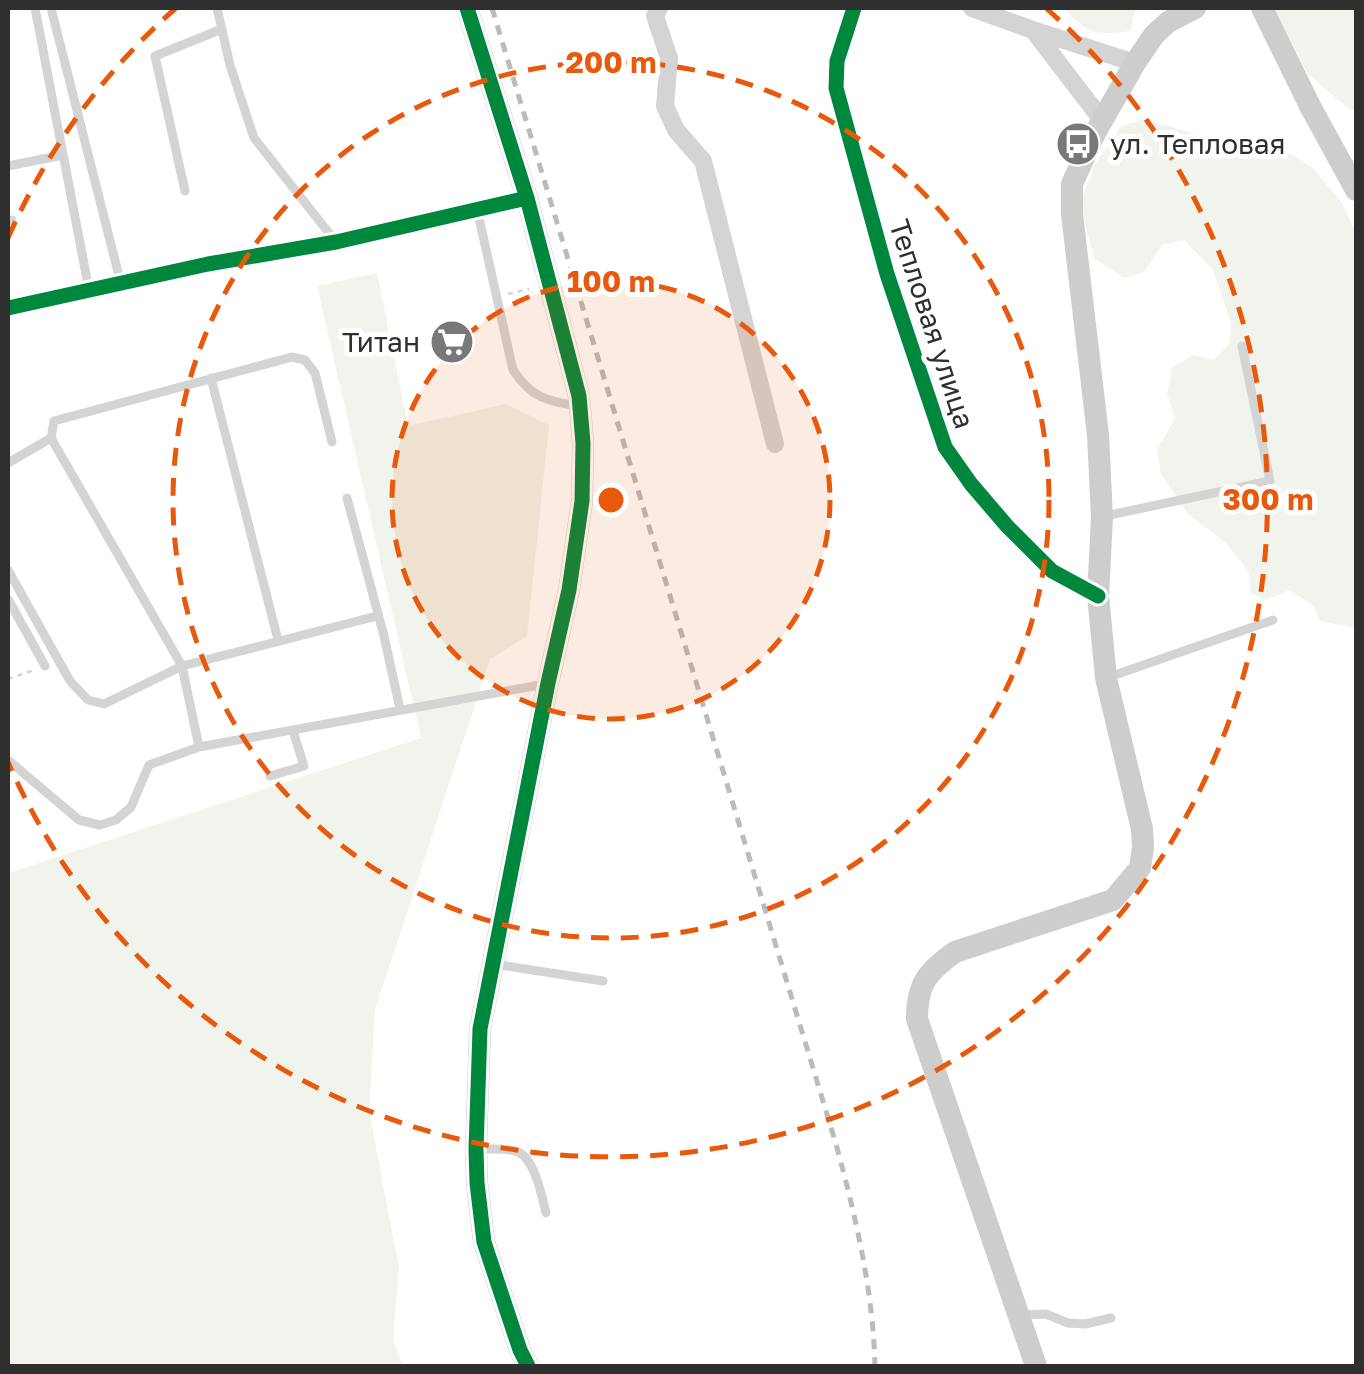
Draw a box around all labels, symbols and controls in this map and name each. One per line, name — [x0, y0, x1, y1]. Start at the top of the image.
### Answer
text: 200 m — [565, 44, 657, 80]
bus stop icon: ул. Тепловая — [1055, 121, 1101, 167]
place label: ул. Тепловая — [1110, 127, 1286, 160]
street label: Тепловая улица — [883, 215, 982, 432]
text: 100 m — [567, 263, 655, 299]
supermarket icon: Титан — [429, 319, 475, 365]
place label: Титан — [342, 325, 420, 358]
text: 300 m — [1222, 481, 1314, 517]
centre of rings — [593, 482, 629, 518]

